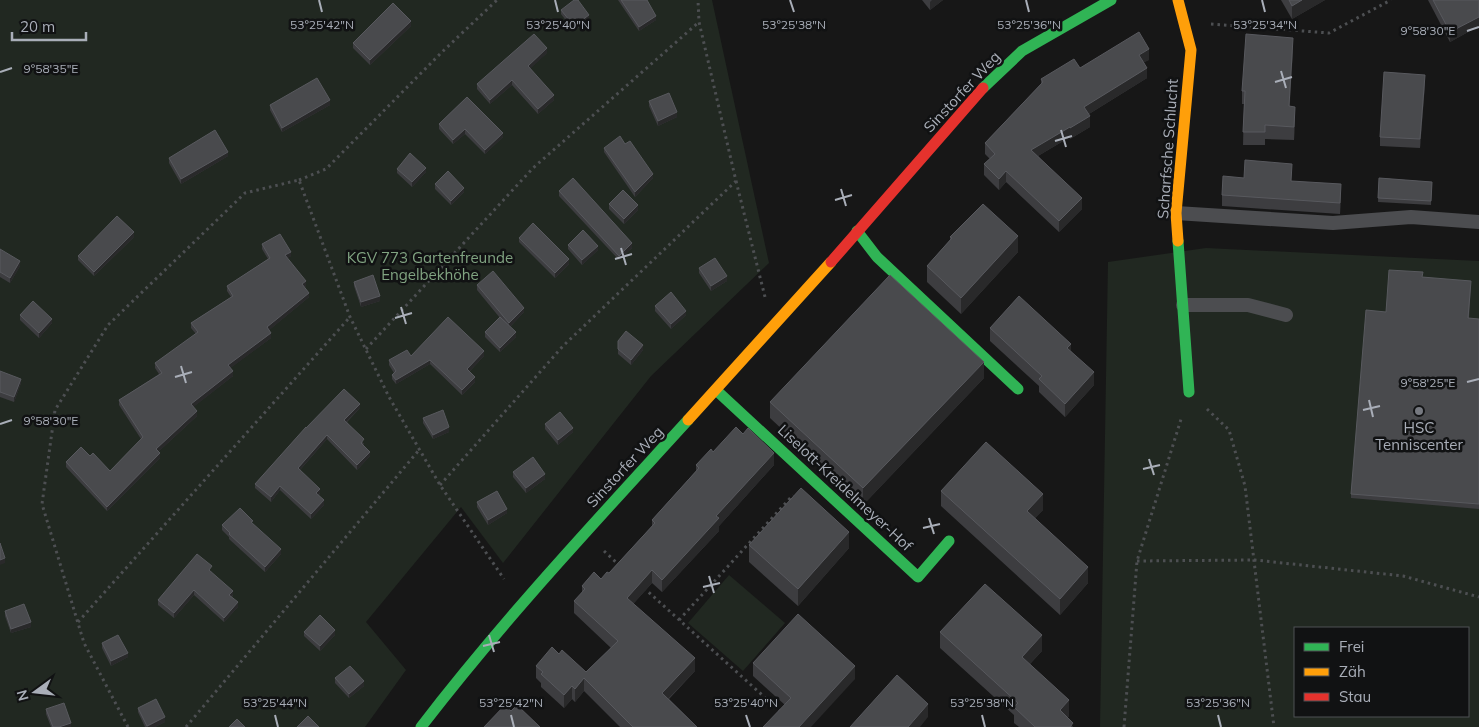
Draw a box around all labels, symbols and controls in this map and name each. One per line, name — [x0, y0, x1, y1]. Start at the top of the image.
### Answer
scale bar — [12, 10, 86, 42]
text: 20 m — [20, 17, 55, 36]
text: 53°25'42"N — [290, 17, 354, 32]
text: 53°25'40"N — [526, 17, 590, 32]
text: 53°25'38"N — [762, 17, 826, 32]
text: 53°25'36"N — [997, 17, 1061, 32]
text: 53°25'34"N — [1233, 17, 1297, 32]
text: 9°58'30"E — [1401, 23, 1455, 38]
street label: Sinstorfer Weg — [919, 47, 1004, 136]
text: 9°58'35"E — [24, 61, 78, 76]
street label: Scharfsche Schlucht — [1153, 78, 1182, 220]
park label: KGV 773 Gartenfreunde Engelbekhöhe — [347, 248, 513, 284]
text: 9°58'25"E — [1401, 375, 1455, 390]
marker: HSC Tenniscenter — [1413, 405, 1425, 417]
text: 9°58'30"E — [24, 413, 78, 428]
place label: HSC Tenniscenter — [1375, 418, 1463, 454]
street label: Liselott-Kreidelmeyer-Hof — [774, 420, 917, 556]
street label: Sinstorfer Weg — [582, 422, 667, 511]
legend — [1294, 627, 1469, 717]
text: Frei — [1339, 637, 1364, 656]
text: Zäh — [1339, 662, 1366, 681]
north arrow — [10, 667, 60, 717]
text: Stau — [1339, 687, 1371, 706]
text: N — [12, 688, 33, 703]
text: 53°25'44"N — [243, 695, 307, 710]
text: 53°25'42"N — [479, 695, 543, 710]
text: 53°25'40"N — [714, 695, 778, 710]
text: 53°25'38"N — [950, 695, 1014, 710]
text: 53°25'36"N — [1186, 695, 1250, 710]

